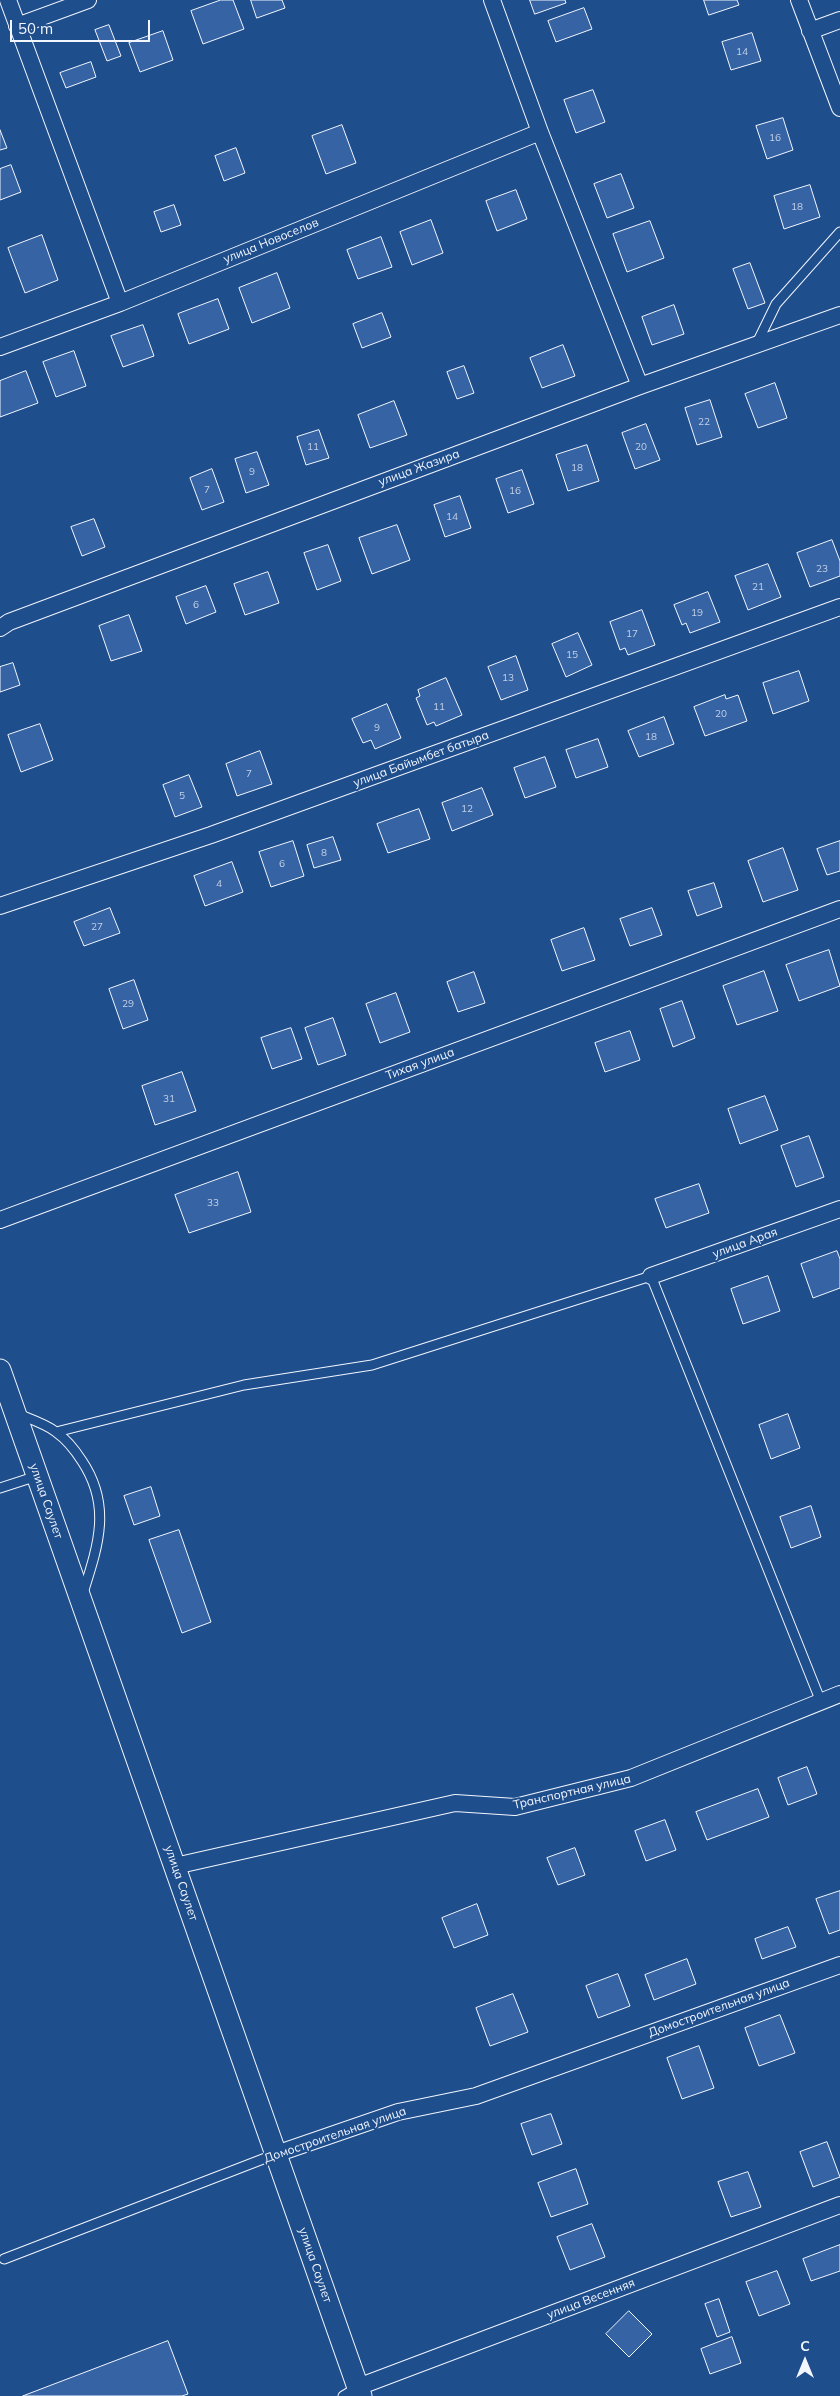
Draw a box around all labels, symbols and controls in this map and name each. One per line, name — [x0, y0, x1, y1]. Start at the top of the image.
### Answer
scale bar — [12, 10, 152, 42]
text: 50 m — [18, 19, 53, 38]
house number: 14 — [736, 46, 748, 58]
house number: 16 — [769, 132, 781, 144]
house number: 18 — [791, 201, 803, 213]
street label: улица Новоселов — [221, 215, 321, 267]
house number: 22 — [698, 416, 710, 428]
house number: 11 — [307, 441, 319, 453]
house number: 20 — [635, 441, 647, 453]
street label: улица Жазира — [376, 447, 462, 489]
house number: 18 — [571, 462, 583, 474]
house number: 9 — [249, 466, 255, 478]
house number: 7 — [204, 484, 210, 496]
house number: 16 — [509, 485, 521, 497]
house number: 14 — [446, 511, 458, 523]
house number: 23 — [816, 563, 828, 575]
house number: 21 — [752, 581, 764, 593]
house number: 6 — [193, 599, 199, 611]
house number: 19 — [691, 607, 703, 619]
house number: 17 — [626, 628, 638, 640]
house number: 15 — [566, 649, 578, 661]
house number: 13 — [502, 672, 514, 684]
house number: 11 — [433, 701, 445, 713]
house number: 20 — [715, 708, 727, 720]
house number: 9 — [374, 722, 380, 734]
street label: улица Байымбет батыра — [351, 728, 491, 790]
house number: 18 — [645, 731, 657, 743]
house number: 7 — [246, 768, 252, 780]
house number: 5 — [179, 790, 185, 802]
house number: 12 — [461, 803, 473, 815]
house number: 8 — [321, 847, 327, 859]
house number: 6 — [279, 858, 285, 870]
house number: 4 — [216, 878, 222, 890]
house number: 27 — [91, 921, 103, 933]
house number: 29 — [122, 998, 134, 1010]
street label: Тихая улица — [384, 1045, 456, 1083]
house number: 31 — [163, 1093, 175, 1105]
house number: 33 — [207, 1197, 219, 1209]
street label: улица Арая — [711, 1225, 779, 1261]
street label: улица Саулет — [26, 1461, 66, 1541]
street label: Транспортная улица — [512, 1771, 632, 1813]
street label: улица Саулет — [161, 1843, 201, 1923]
street label: Домостроительная улица — [646, 1976, 792, 2040]
street label: Домостроительная улица — [262, 2104, 408, 2166]
street label: улица Саулет — [295, 2225, 335, 2305]
street label: улица Весенняя — [545, 2276, 637, 2322]
north arrow — [780, 2336, 830, 2386]
text: С — [800, 2337, 810, 2355]

